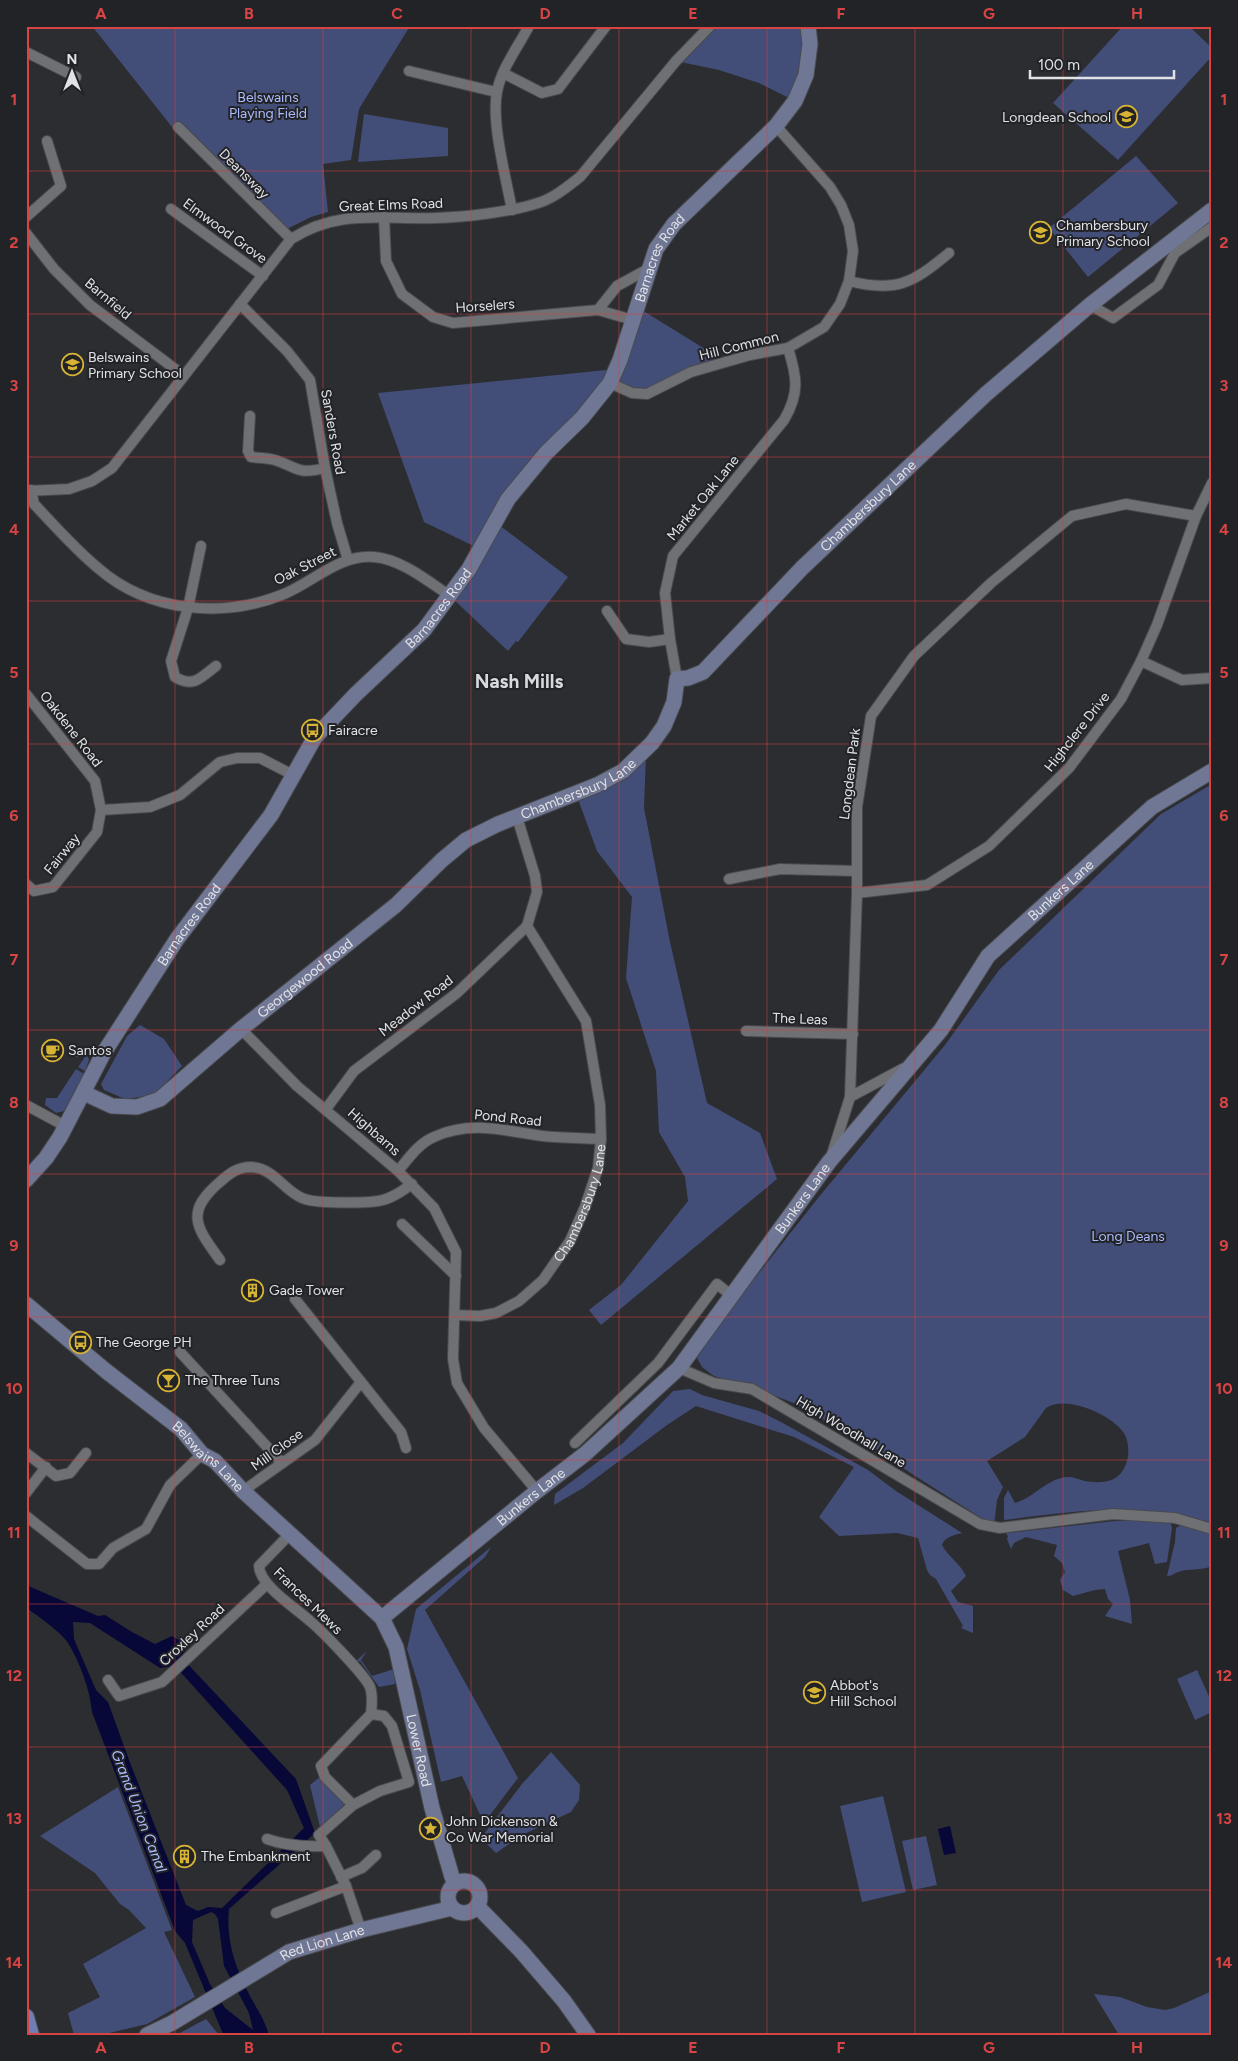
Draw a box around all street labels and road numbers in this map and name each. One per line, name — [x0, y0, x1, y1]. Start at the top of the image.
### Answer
street label: Deansway — [215, 145, 273, 203]
street label: Elmwood Grove — [180, 195, 271, 267]
street label: Great Elms Road — [339, 195, 443, 215]
street label: Barnacres Road — [631, 210, 688, 304]
street label: Barnfield — [81, 275, 135, 323]
street label: Horselers — [455, 295, 515, 317]
street label: Hill Common — [697, 328, 781, 364]
street label: Sanders Road — [317, 388, 349, 476]
street label: Market Oak Lane — [663, 452, 743, 544]
street label: Chambersbury Lane — [816, 456, 920, 555]
street label: Oak Street — [271, 543, 339, 589]
street label: Barnacres Road — [401, 565, 475, 652]
street label: Oakdene Road — [36, 688, 106, 770]
street label: Highclere Drive — [1041, 689, 1114, 775]
street label: Longdean Park — [836, 727, 864, 821]
street label: Chambersbury Lane — [518, 754, 640, 823]
street label: Fairway — [40, 830, 84, 878]
street label: Bunkers Lane — [1024, 856, 1097, 924]
street label: Barnacres Road — [154, 880, 225, 969]
street label: Georgewood Road — [253, 935, 356, 1021]
street label: Meadow Road — [376, 972, 456, 1040]
street label: The Leas — [772, 1010, 828, 1028]
street label: Highbarns — [344, 1105, 404, 1159]
street label: Pond Road — [473, 1106, 543, 1130]
street label: Chambersbury Lane — [550, 1143, 609, 1265]
street label: Bunkers Lane — [771, 1160, 834, 1237]
street label: High Woodhall Lane — [793, 1393, 909, 1472]
street label: Belswains Lane — [169, 1417, 248, 1495]
street label: Mill Close — [248, 1425, 307, 1475]
street label: Bunkers Lane — [493, 1464, 569, 1529]
street label: Frances Mews — [270, 1564, 346, 1638]
street label: Croxley Road — [156, 1600, 228, 1670]
street label: Lower Road — [403, 1712, 435, 1788]
street label: Red Lion Lane — [276, 1921, 367, 1964]

